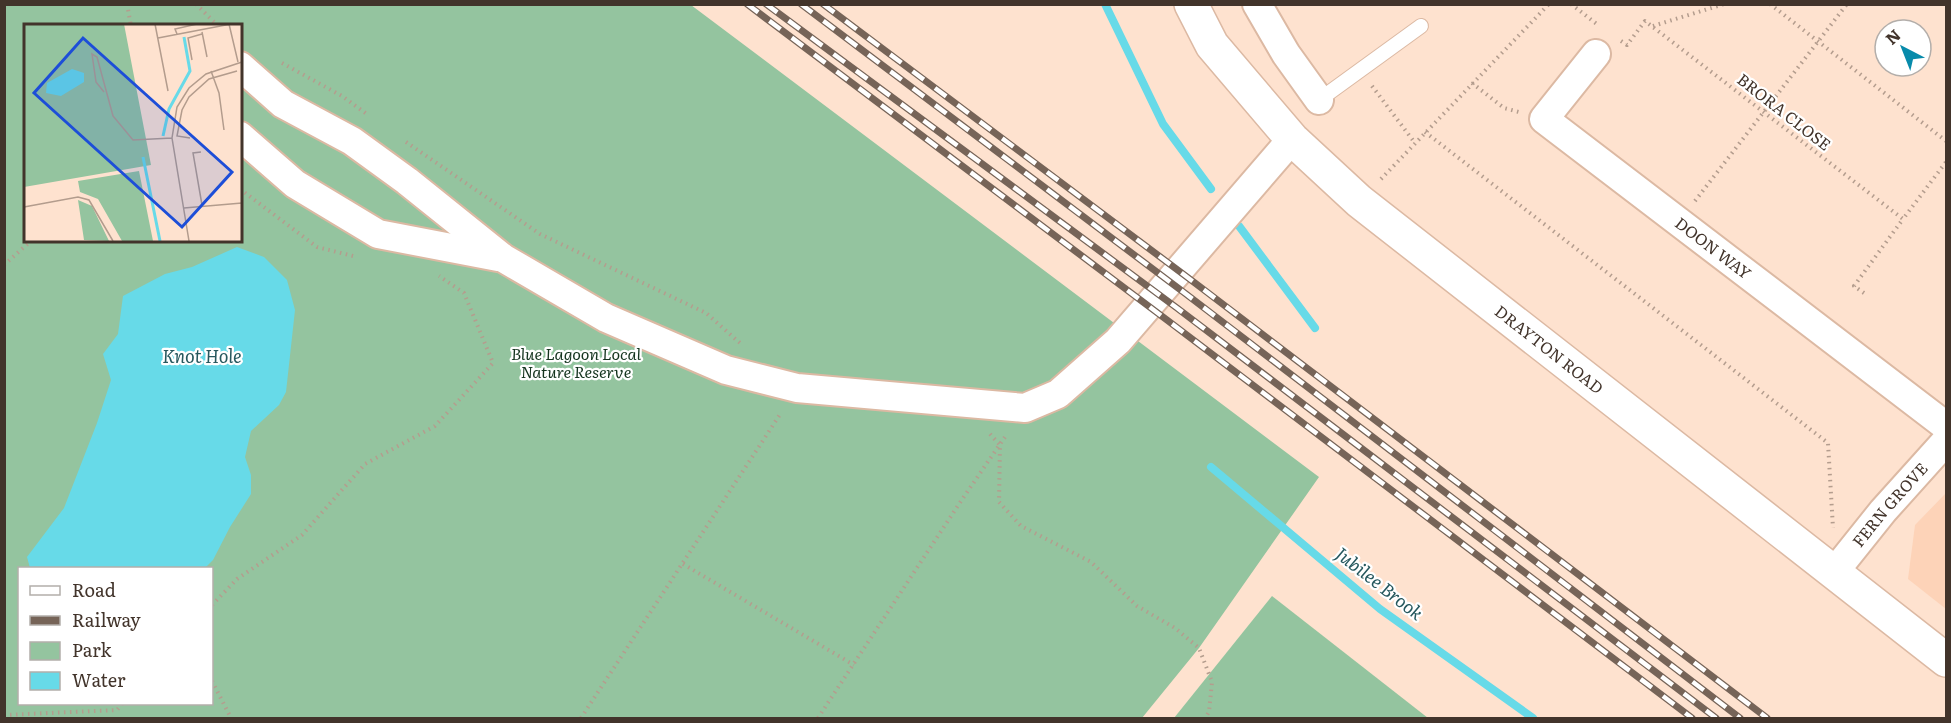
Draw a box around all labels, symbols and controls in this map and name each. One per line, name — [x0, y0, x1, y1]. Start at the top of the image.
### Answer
north arrow — [1873, 18, 1933, 78]
text: N — [1879, 23, 1905, 50]
inset map — [24, 24, 242, 242]
street label: BRORA CLOSE — [1733, 67, 1837, 156]
street label: DOON WAY — [1671, 210, 1757, 285]
street label: DRAYTON ROAD — [1490, 299, 1609, 399]
park label: Blue Lagoon Local Nature Reserve — [511, 341, 642, 383]
water label: Knot Hole — [162, 342, 242, 369]
street label: FERN GROVE — [1846, 456, 1932, 552]
water label: Jubilee Brook — [1330, 540, 1430, 626]
legend — [18, 567, 213, 705]
text: Road — [72, 576, 116, 603]
text: Railway — [72, 606, 141, 633]
text: Park — [72, 636, 113, 663]
text: Water — [72, 666, 126, 693]

